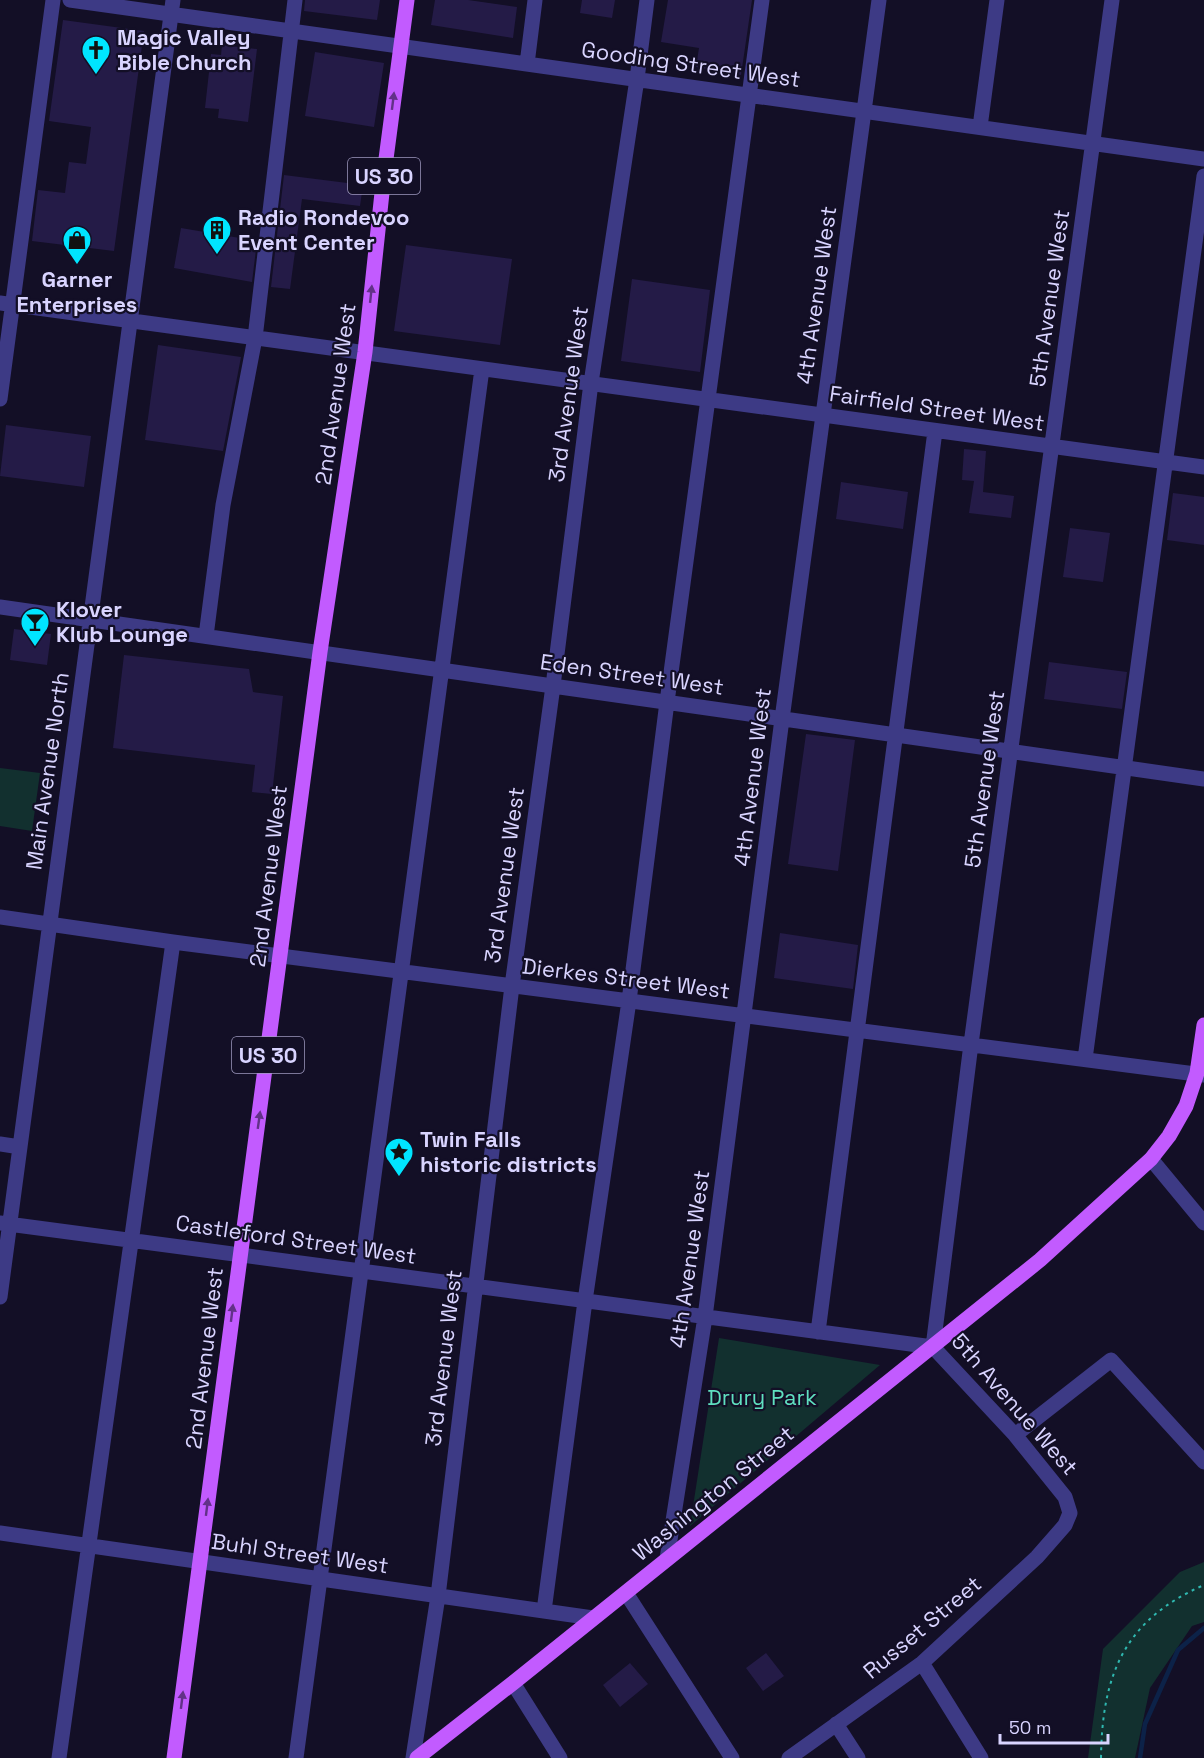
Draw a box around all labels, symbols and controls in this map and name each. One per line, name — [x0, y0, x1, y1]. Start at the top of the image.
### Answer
place label: Magic Valley Bible Church — [117, 23, 252, 76]
church icon: Magic Valley Bible Church — [80, 34, 112, 76]
street label: Gooding Street West — [580, 35, 802, 93]
one-way arrow — [389, 91, 398, 110]
road number: US 30 — [348, 158, 420, 194]
place label: Radio Rondevoo Event Center — [238, 203, 409, 256]
street label: 4th Avenue West — [790, 204, 842, 386]
street label: 5th Avenue West — [1023, 208, 1075, 388]
building icon: Radio Rondevoo Event Center — [201, 214, 233, 256]
shop icon: Garner Enterprises — [61, 224, 93, 266]
place label: Garner Enterprises — [17, 265, 137, 318]
one-way arrow — [366, 285, 376, 304]
street label: 2nd Avenue West — [308, 301, 362, 487]
street label: 3rd Avenue West — [542, 304, 594, 484]
street label: Fairfield Street West — [828, 379, 1046, 437]
place label: Klover Klub Lounge — [56, 595, 188, 648]
bar icon: Klover Klub Lounge — [19, 606, 51, 648]
street label: Eden Street West — [539, 647, 725, 701]
street label: Main Avenue North — [19, 670, 75, 872]
street label: 4th Avenue West — [727, 686, 777, 868]
street label: 5th Avenue West — [958, 689, 1010, 869]
street label: 2nd Avenue West — [243, 784, 293, 968]
street label: 3rd Avenue West — [478, 785, 530, 965]
street label: Dierkes Street West — [521, 951, 731, 1005]
road number: US 30 — [232, 1037, 304, 1073]
one-way arrow — [254, 1110, 263, 1129]
place label: Twin Falls historic districts — [420, 1125, 597, 1178]
place icon: Twin Falls historic districts — [383, 1136, 415, 1178]
street label: 4th Avenue West — [663, 1168, 715, 1350]
street label: Castleford Street West — [174, 1208, 418, 1270]
street label: 2nd Avenue West — [179, 1266, 229, 1450]
street label: 3rd Avenue West — [418, 1268, 468, 1448]
one-way arrow — [227, 1304, 237, 1323]
street label: 5th Avenue West — [946, 1327, 1084, 1481]
park label: Drury Park — [707, 1383, 817, 1411]
street label: Washington Street — [627, 1419, 799, 1567]
one-way arrow — [202, 1497, 212, 1516]
street label: Buhl Street West — [210, 1527, 390, 1579]
street label: Russet Street — [857, 1569, 987, 1685]
one-way arrow — [177, 1690, 186, 1709]
scale bar — [1000, 1707, 1108, 1745]
text: 50 m — [1009, 1716, 1051, 1739]

